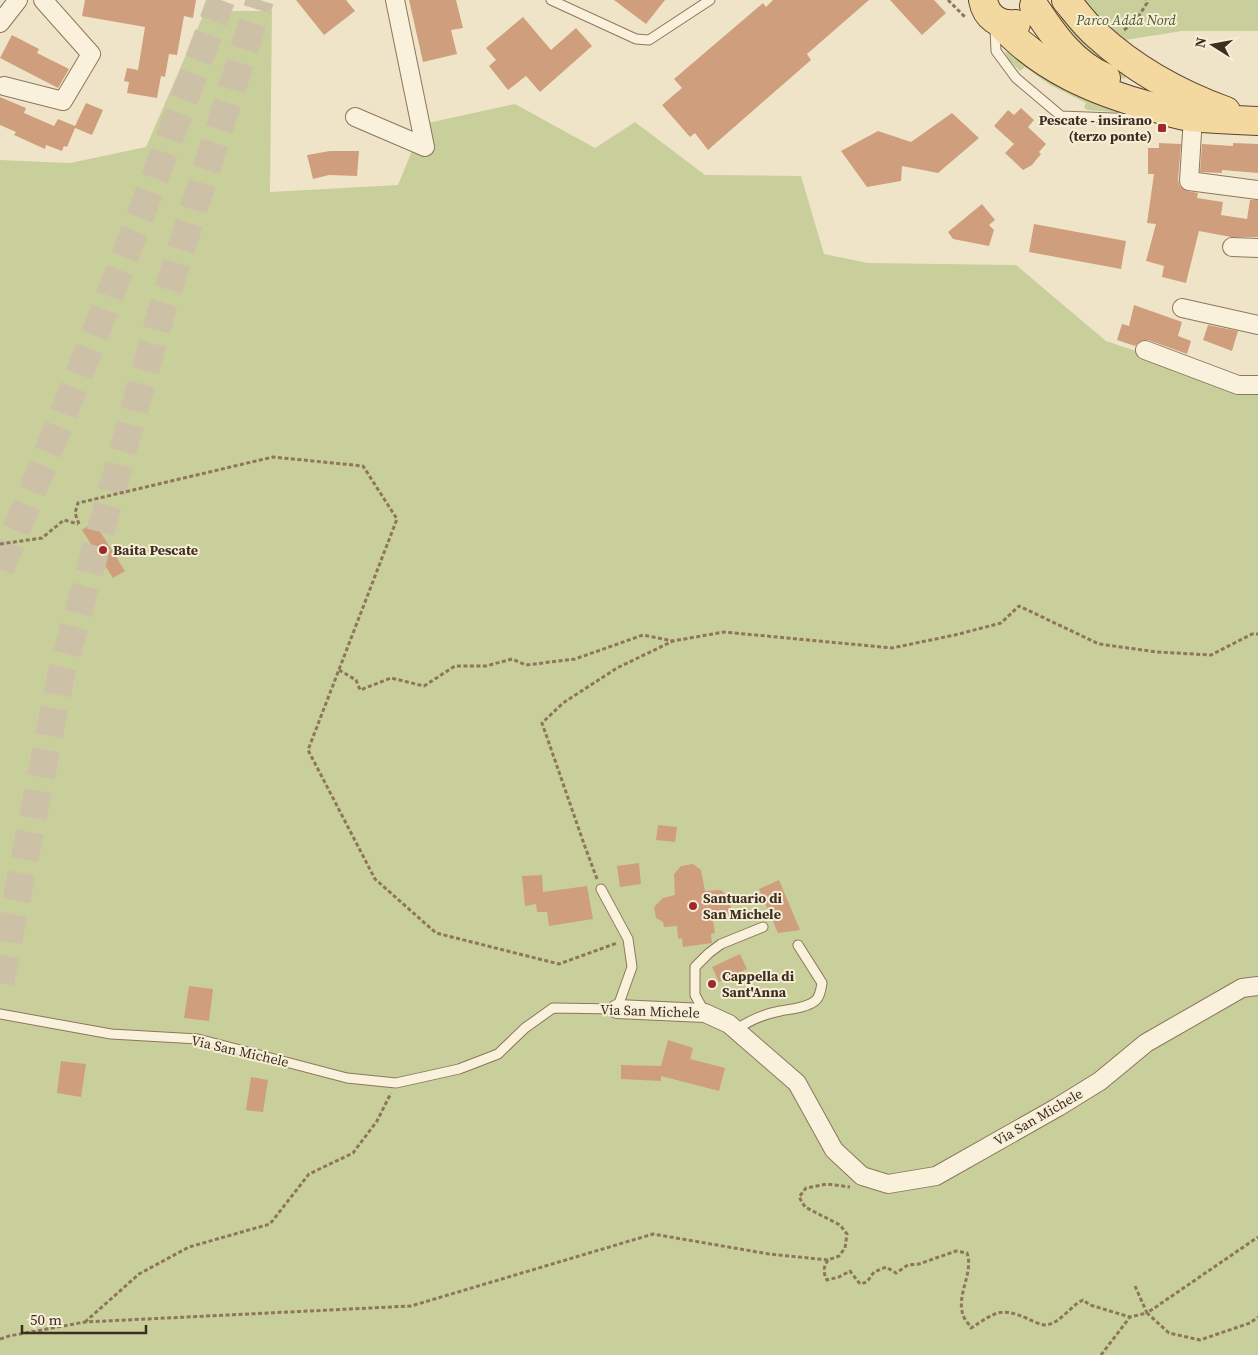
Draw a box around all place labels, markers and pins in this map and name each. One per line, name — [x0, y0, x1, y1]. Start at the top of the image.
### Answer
place label: Pescate - insirano (terzo ponte) — [1039, 110, 1152, 146]
marker: Pescate - insirano (terzo ponte) — [1156, 122, 1168, 134]
place label: Baita Pescate — [113, 540, 198, 560]
marker: Baita Pescate — [97, 544, 109, 556]
place label: Santuario di San Michele — [703, 888, 783, 924]
marker: Santuario di San Michele — [687, 900, 699, 912]
place label: Cappella di Sant'Anna — [722, 966, 795, 1002]
marker: Cappella di Sant'Anna — [706, 978, 718, 990]

